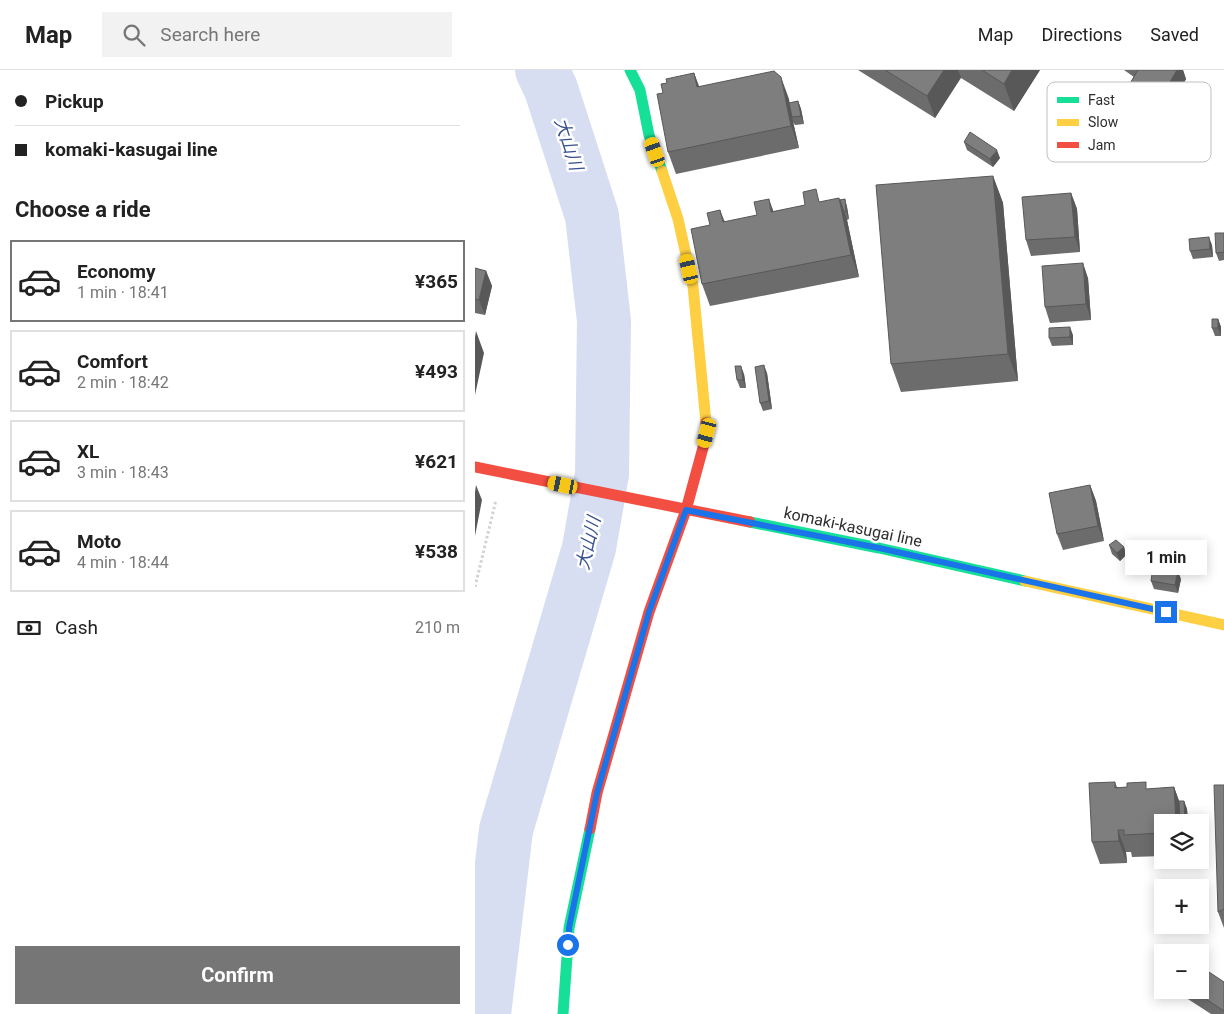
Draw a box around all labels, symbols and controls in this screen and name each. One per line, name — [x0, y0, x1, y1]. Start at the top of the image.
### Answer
search box — [102, 12, 452, 57]
text: Map — [25, 21, 72, 49]
icon: search — [120, 21, 148, 49]
text: Search here — [160, 23, 260, 46]
text: Map — [978, 24, 1013, 45]
text: Directions — [1041, 24, 1122, 45]
text: Saved — [1150, 24, 1199, 45]
legend — [1047, 82, 1211, 162]
text: Pickup — [45, 90, 104, 113]
text: Fast — [1088, 92, 1115, 108]
text: Slow — [1088, 114, 1119, 130]
water label: 大山川 — [551, 115, 588, 175]
car — [643, 135, 666, 169]
text: Jam — [1088, 137, 1116, 153]
text: komaki-kasugai line — [45, 138, 218, 161]
text: Choose a ride — [15, 197, 151, 222]
car — [678, 253, 699, 285]
icon: car — [17, 259, 62, 304]
text: Economy — [77, 260, 156, 283]
text: ¥365 — [415, 270, 458, 293]
text: 1 min · 18:41 — [77, 283, 169, 302]
icon: car — [17, 349, 62, 394]
text: Comfort — [77, 350, 148, 373]
text: ¥493 — [415, 360, 458, 383]
text: 2 min · 18:42 — [77, 373, 169, 392]
car — [695, 417, 718, 449]
icon: car — [17, 439, 62, 484]
text: XL — [77, 440, 99, 463]
text: ¥621 — [415, 450, 458, 473]
text: 3 min · 18:43 — [77, 463, 169, 482]
car — [546, 475, 579, 495]
street label: komaki-kasugai line — [782, 503, 924, 551]
water label: 大山川 — [572, 512, 605, 572]
icon: car — [17, 529, 62, 574]
text: Moto — [77, 530, 121, 553]
text: ¥538 — [415, 540, 458, 563]
callout: 1 min — [1125, 540, 1207, 574]
text: 1 min — [1146, 548, 1186, 567]
text: 4 min · 18:44 — [77, 553, 169, 572]
route end — [1155, 601, 1177, 623]
icon: cash — [15, 614, 43, 642]
text: Cash — [55, 616, 98, 639]
text: 210 m — [415, 618, 460, 637]
map controls — [1154, 814, 1209, 999]
button: layers — [1154, 814, 1209, 869]
button: + — [1154, 879, 1209, 934]
route start — [557, 934, 579, 956]
button: − — [1154, 944, 1209, 999]
button: Confirm — [15, 946, 460, 1004]

